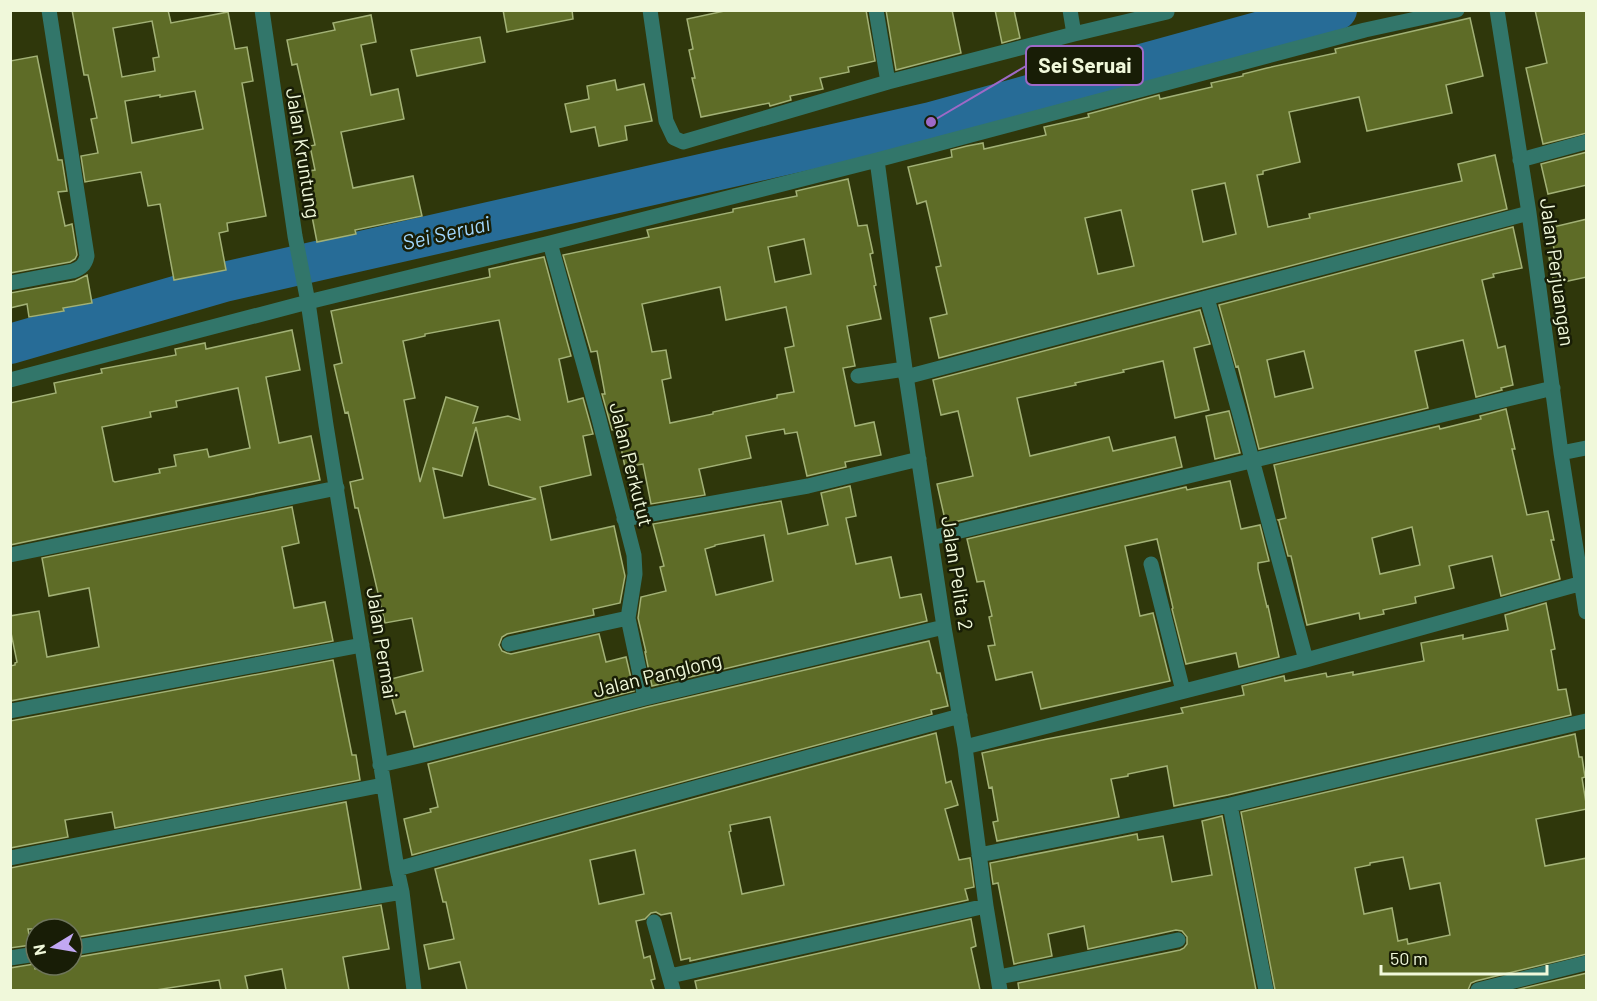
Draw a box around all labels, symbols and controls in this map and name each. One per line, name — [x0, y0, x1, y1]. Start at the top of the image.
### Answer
callout: Sei Seruai — [1026, 46, 1143, 85]
text: Sei Seruai — [1038, 52, 1132, 77]
street label: Jalan Kruntung — [282, 86, 326, 220]
street label: Jalan Perjuangan — [1536, 197, 1580, 347]
water label: Sei Seruai — [400, 210, 493, 254]
street label: Jalan Perkutut — [605, 400, 659, 528]
street label: Jalan Pelita 2 — [937, 514, 979, 632]
street label: Jalan Permai — [362, 585, 404, 701]
street label: Jalan Panglong — [590, 646, 724, 702]
north arrow — [24, 917, 84, 977]
scale bar — [1381, 938, 1548, 976]
text: N — [28, 943, 49, 957]
text: 50 m — [1390, 947, 1428, 969]

